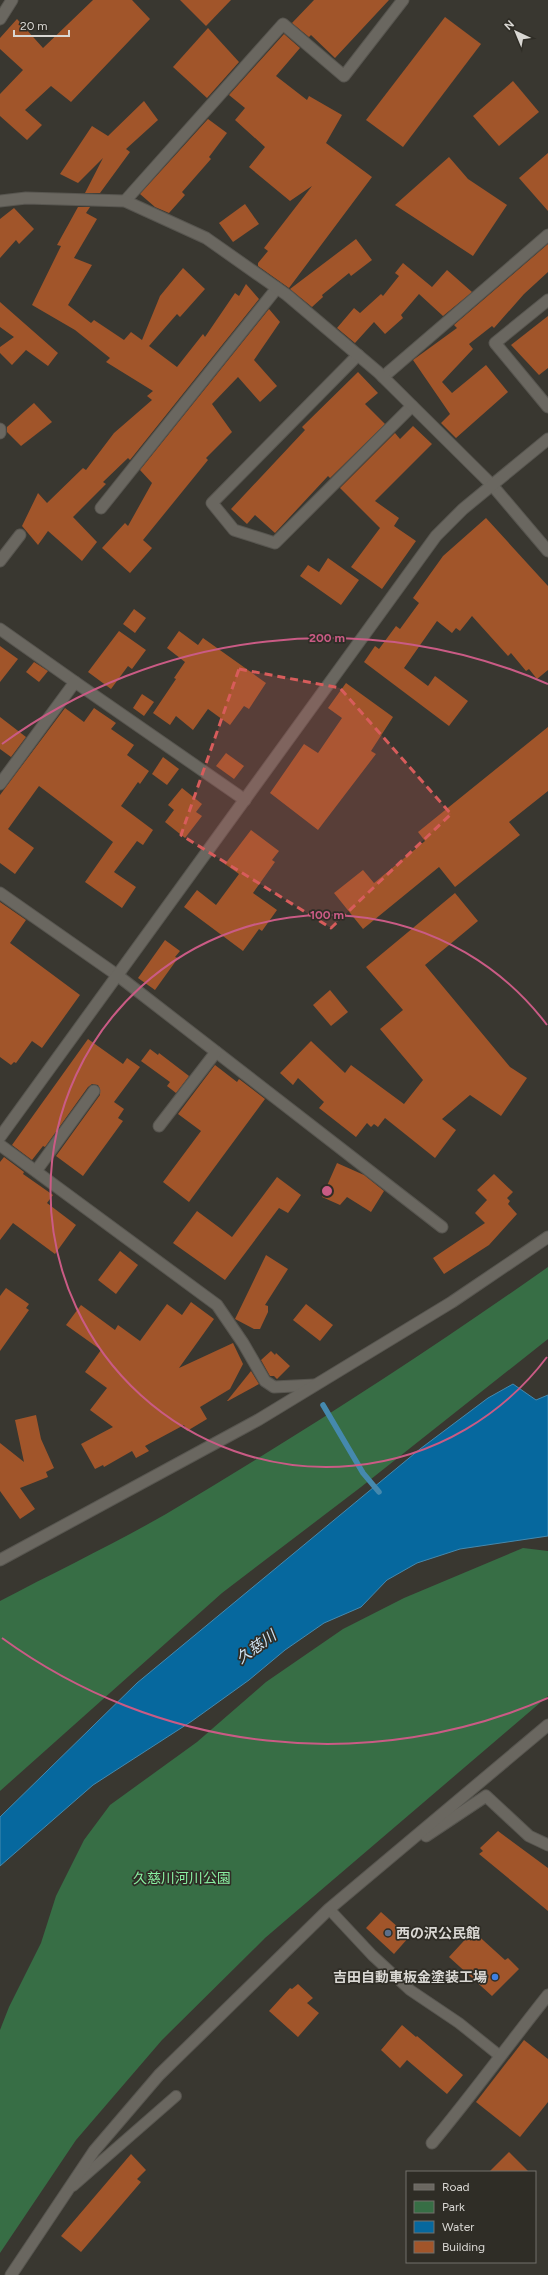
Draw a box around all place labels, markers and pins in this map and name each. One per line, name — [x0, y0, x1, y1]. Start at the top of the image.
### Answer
centre of rings — [320, 1184, 334, 1198]
place label: 西の沢公民館 — [396, 1925, 480, 1942]
marker: 西の沢公民館 — [383, 1928, 393, 1938]
place label: 吉田自動車板金塗装工場 — [333, 1969, 487, 1986]
marker: 吉田自動車板金塗装工場 — [490, 1972, 500, 1982]

